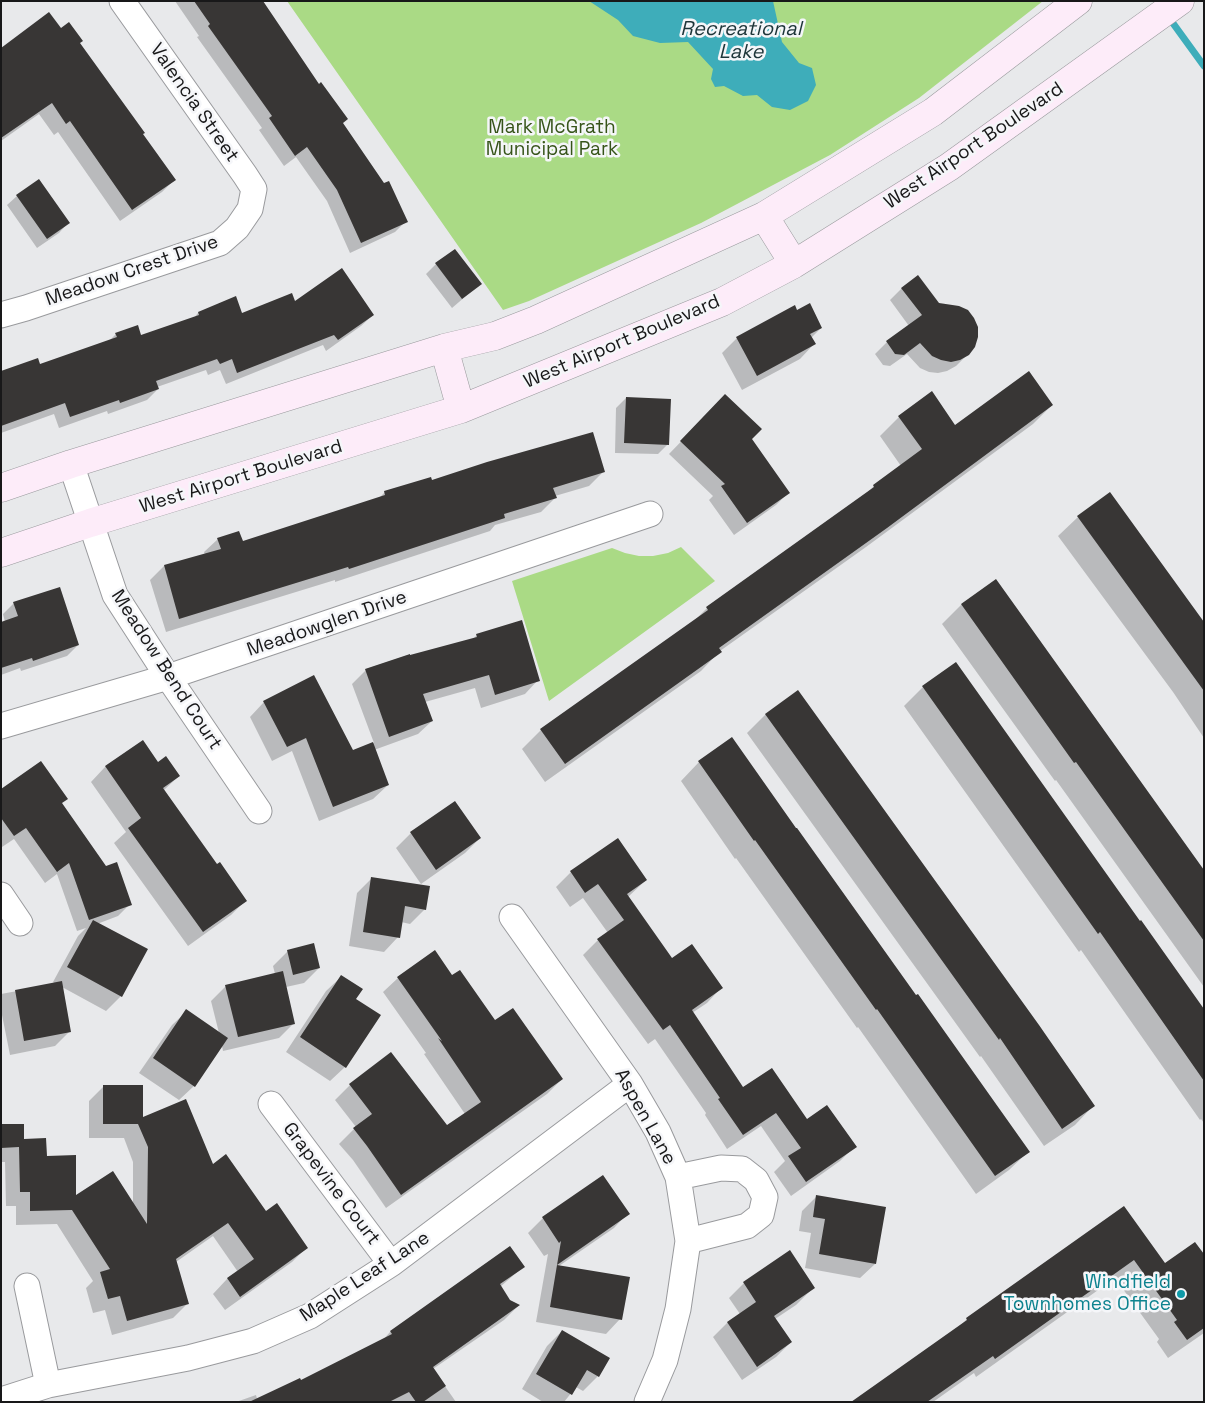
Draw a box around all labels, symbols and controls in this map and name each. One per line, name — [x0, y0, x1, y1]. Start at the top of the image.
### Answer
water label: Recreational Lake — [680, 18, 802, 65]
street label: Valencia Street — [145, 39, 243, 167]
street label: West Airport Boulevard — [880, 78, 1068, 214]
park label: Mark McGrath Municipal Park — [486, 117, 618, 161]
street label: Meadow Crest Drive — [43, 231, 221, 311]
street label: West Airport Boulevard — [520, 290, 724, 394]
street label: West Airport Boulevard — [137, 435, 345, 519]
street label: Meadow Bend Court — [106, 586, 226, 754]
street label: Meadowglen Drive — [244, 586, 410, 662]
street label: Aspen Lane — [609, 1065, 681, 1169]
street label: Grapevine Court — [277, 1118, 385, 1250]
street label: Maple Leaf Lane — [296, 1227, 434, 1327]
place label: Windfield Townhomes Office — [1003, 1272, 1171, 1316]
marker: Windfield Townhomes Office — [1175, 1288, 1187, 1300]

